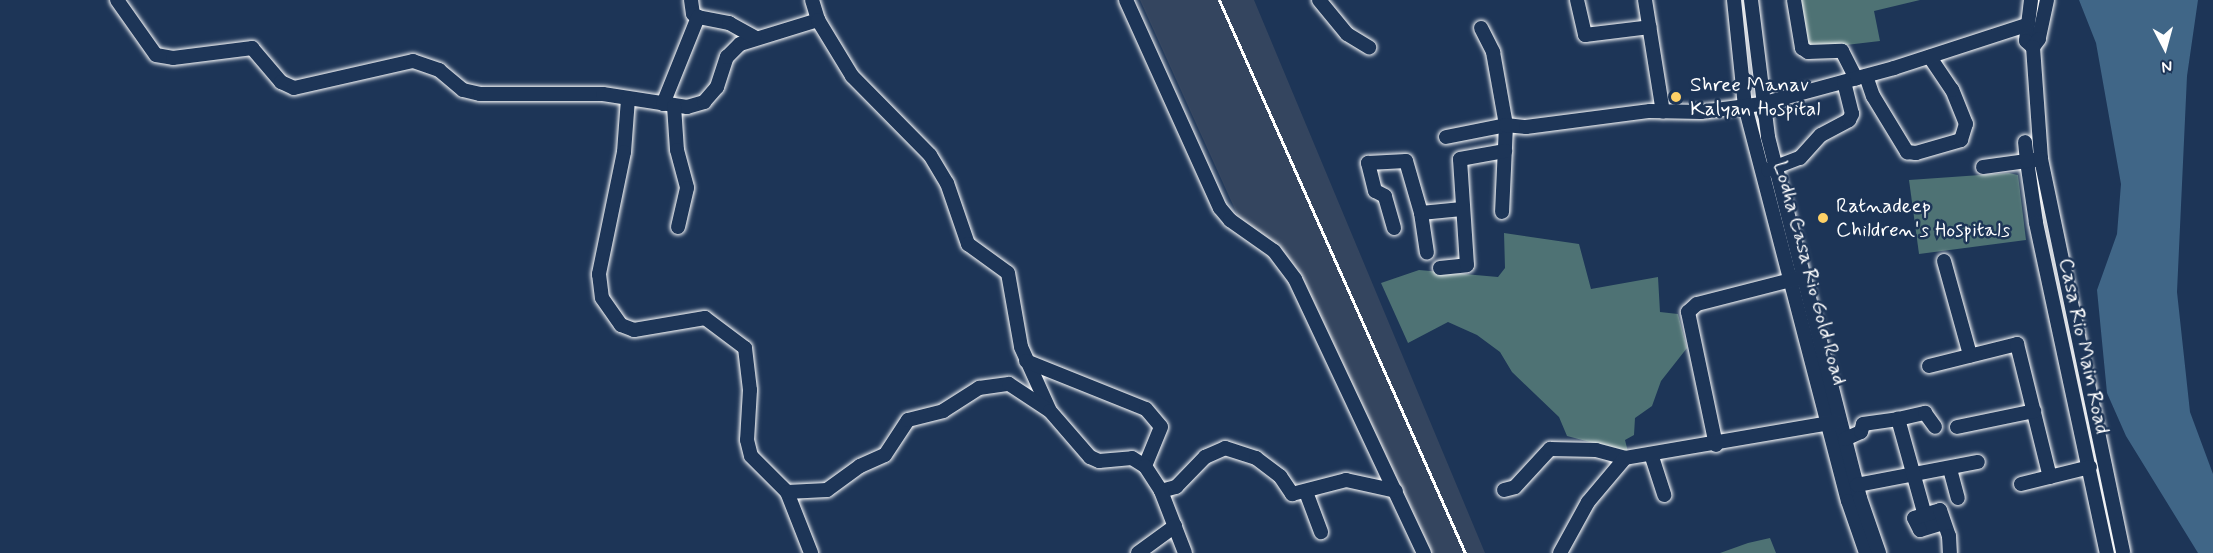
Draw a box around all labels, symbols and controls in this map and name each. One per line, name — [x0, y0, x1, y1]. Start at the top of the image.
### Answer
north arrow — [2135, 18, 2195, 78]
text: N — [2161, 55, 2173, 77]
place label: Shree Manav Kalyan Hospital — [1690, 72, 1832, 122]
marker: Shree Manav Kalyan Hospital — [1667, 88, 1685, 106]
street label: Lodha Casa Rio Gold Road — [1768, 160, 1852, 386]
place label: Ratnadeep Children's Hospitals — [1836, 193, 2018, 243]
marker: Ratnadeep Children's Hospitals — [1814, 209, 1832, 227]
street label: Casa Rio Main Road — [2053, 257, 2115, 435]

